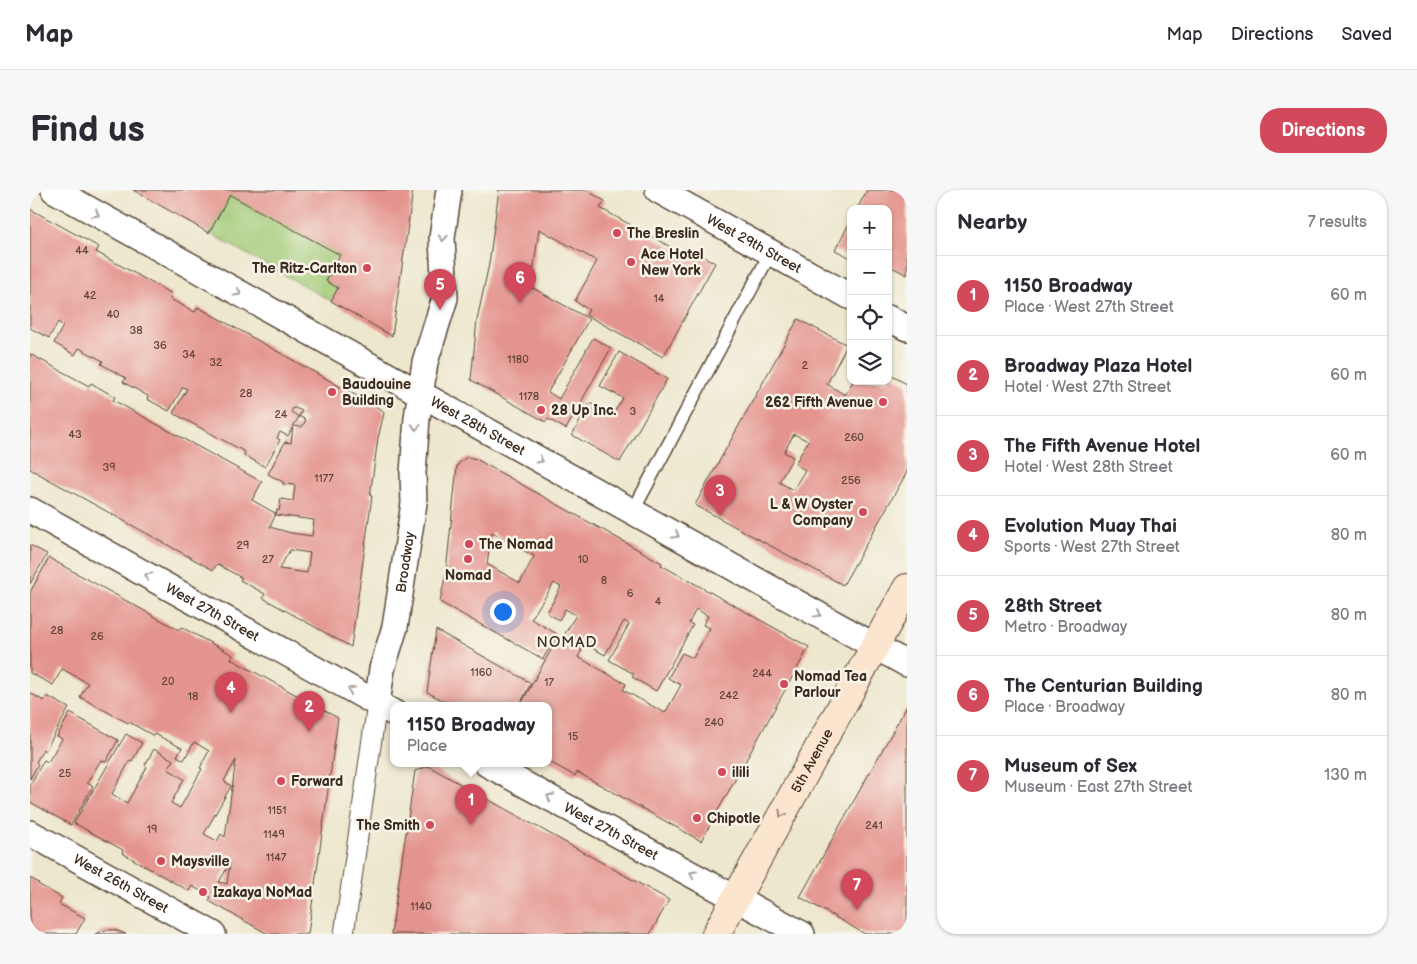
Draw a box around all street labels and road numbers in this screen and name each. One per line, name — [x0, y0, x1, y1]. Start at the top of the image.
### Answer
street label: West 29th Street — [704, 211, 805, 277]
street label: West 28th Street — [427, 393, 529, 459]
street label: Broadway — [392, 530, 419, 594]
street label: West 27th Street — [162, 579, 263, 645]
street label: 5th Avenue — [788, 726, 837, 796]
street label: West 27th Street — [561, 799, 661, 864]
street label: West 26th Street — [70, 851, 172, 917]

